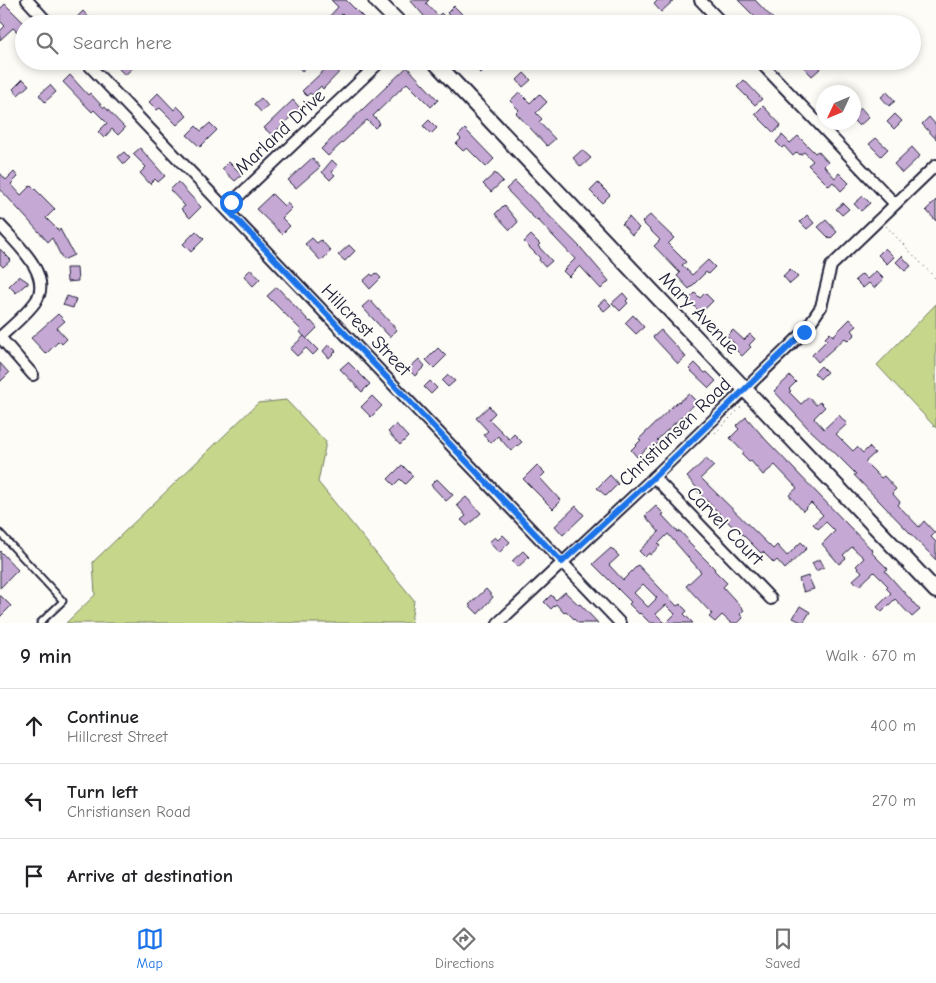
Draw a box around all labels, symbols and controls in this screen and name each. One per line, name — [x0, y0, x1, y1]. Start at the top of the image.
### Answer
search box — [15, 15, 921, 70]
icon: search — [33, 29, 61, 57]
text: Search here — [73, 32, 172, 54]
street label: Marland Drive — [230, 85, 330, 179]
north arrow — [816, 85, 861, 130]
route start — [220, 191, 243, 214]
street label: Mary Avenue — [654, 267, 744, 359]
street label: Hillcrest Street — [317, 279, 416, 381]
route end — [793, 321, 816, 344]
street label: Christiansen Road — [615, 373, 735, 491]
street label: Carvel Court — [682, 482, 768, 570]
text: 9 min — [20, 644, 72, 668]
text: Walk · 670 m — [826, 647, 916, 665]
text: Continue — [67, 706, 139, 728]
icon: ahead — [20, 712, 48, 740]
text: 400 m — [870, 717, 916, 735]
text: Hillcrest Street — [67, 728, 168, 746]
text: Turn left — [67, 781, 138, 803]
icon: left — [20, 787, 48, 815]
text: 270 m — [872, 792, 916, 810]
text: Christiansen Road — [67, 803, 191, 821]
icon: arrive — [20, 862, 48, 890]
text: Arrive at destination — [67, 865, 233, 887]
tab: Map — [136, 925, 164, 972]
tab: Directions — [435, 925, 494, 972]
tab: Saved — [765, 925, 800, 972]

